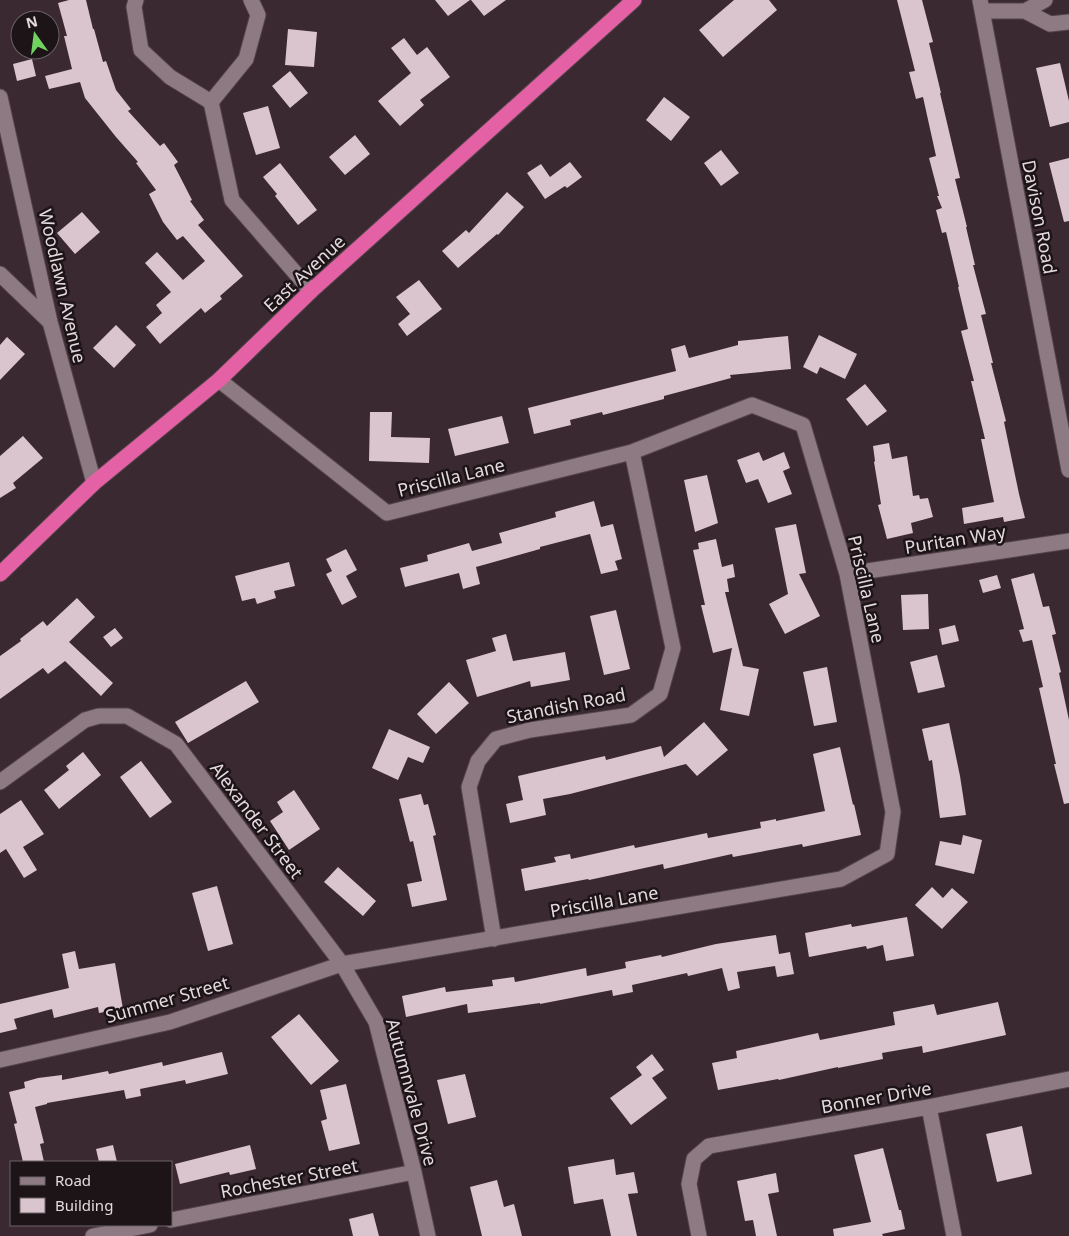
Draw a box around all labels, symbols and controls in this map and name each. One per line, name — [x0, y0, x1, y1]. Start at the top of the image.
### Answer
north arrow — [10, 10, 60, 60]
text: N — [24, 11, 40, 32]
street label: Davison Road — [1017, 158, 1063, 276]
street label: Woodlawn Avenue — [34, 207, 92, 365]
street label: East Avenue — [258, 229, 350, 317]
street label: Priscilla Lane — [395, 452, 507, 502]
street label: Puritan Way — [903, 519, 1008, 559]
street label: Priscilla Lane — [843, 533, 891, 645]
street label: Standish Road — [504, 682, 628, 728]
street label: Alexander Street — [205, 757, 309, 884]
street label: Priscilla Lane — [548, 880, 660, 922]
street label: Summer Street — [103, 970, 232, 1028]
street label: Autumnvale Drive — [381, 1016, 443, 1168]
street label: Bonner Drive — [819, 1075, 933, 1119]
street label: Rochester Street — [218, 1153, 360, 1203]
legend — [10, 1161, 172, 1226]
text: Road — [55, 1170, 91, 1190]
text: Building — [55, 1195, 113, 1215]

